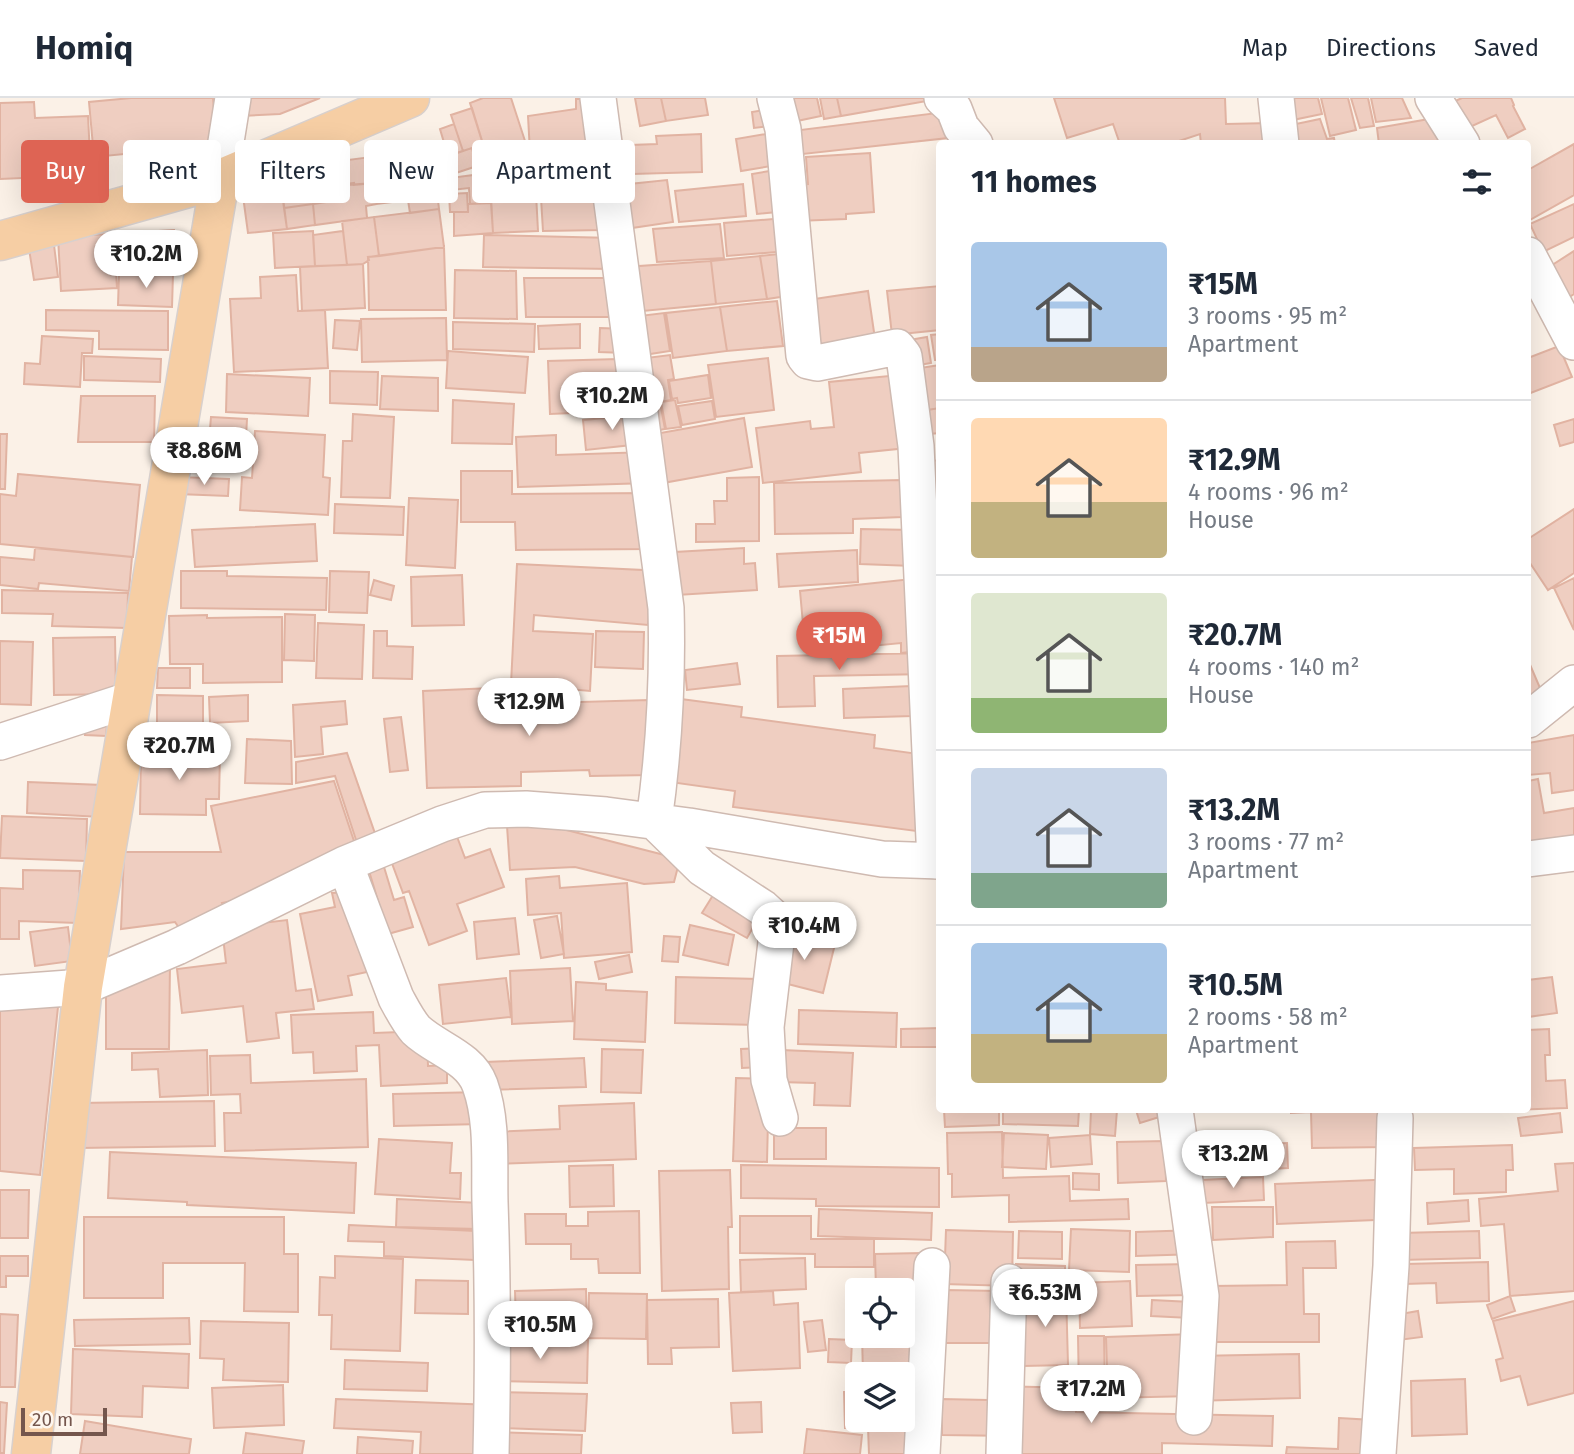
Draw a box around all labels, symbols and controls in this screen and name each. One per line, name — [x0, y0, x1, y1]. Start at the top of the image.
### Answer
text: Homiq — [35, 28, 133, 68]
text: Map — [1242, 34, 1288, 62]
text: Directions — [1326, 34, 1436, 62]
text: Saved — [1474, 34, 1539, 62]
chip: Buy — [21, 140, 109, 203]
chip: Rent — [123, 140, 221, 203]
chip: Filters — [235, 140, 350, 203]
chip: New — [364, 140, 458, 203]
chip: Apartment — [472, 140, 635, 203]
icon: filters — [1458, 163, 1496, 201]
text: 11 homes — [971, 164, 1097, 200]
pin: ₹10.2M — [89, 230, 203, 290]
text: ₹10.2M — [110, 239, 182, 267]
text: ₹15M — [1188, 266, 1258, 302]
icon: home — [1027, 270, 1111, 354]
text: 3 rooms · 95 m² — [1188, 302, 1347, 330]
text: Apartment — [1188, 330, 1298, 358]
pin: ₹10.2M — [555, 372, 669, 432]
text: ₹10.2M — [576, 381, 648, 409]
pin: ₹8.86M — [147, 428, 261, 487]
text: ₹8.86M — [166, 436, 242, 464]
text: ₹12.9M — [1188, 442, 1281, 478]
icon: home — [1027, 446, 1111, 530]
text: 4 rooms · 96 m² — [1188, 478, 1349, 506]
text: House — [1188, 506, 1254, 534]
pin: ₹15M — [798, 612, 880, 672]
text: ₹20.7M — [1188, 617, 1282, 653]
text: ₹15M — [812, 621, 866, 649]
icon: home — [1027, 621, 1111, 705]
text: 4 rooms · 140 m² — [1188, 653, 1359, 681]
pin: ₹12.9M — [472, 678, 586, 738]
text: House — [1188, 681, 1254, 709]
text: ₹12.9M — [493, 687, 565, 715]
pin: ₹20.7M — [122, 722, 236, 782]
text: ₹20.7M — [143, 731, 215, 759]
text: ₹13.2M — [1188, 792, 1280, 828]
icon: home — [1027, 796, 1111, 880]
text: 3 rooms · 77 m² — [1188, 828, 1344, 856]
text: Apartment — [1188, 856, 1298, 884]
pin: ₹10.4M — [747, 902, 861, 962]
text: ₹10.4M — [768, 911, 840, 939]
text: ₹10.5M — [1188, 967, 1283, 1003]
icon: home — [1027, 971, 1111, 1055]
text: 2 rooms · 58 m² — [1188, 1003, 1348, 1031]
text: Apartment — [1188, 1031, 1298, 1059]
pin: ₹13.2M — [1176, 1130, 1290, 1190]
text: ₹13.2M — [1198, 1139, 1268, 1167]
pin: ₹6.53M — [988, 1270, 1102, 1329]
map controls — [845, 1278, 915, 1432]
button: locate — [845, 1278, 915, 1348]
text: ₹6.53M — [1008, 1278, 1082, 1306]
pin: ₹10.5M — [483, 1302, 597, 1361]
text: ₹10.5M — [504, 1310, 576, 1338]
button: layers — [845, 1362, 915, 1432]
pin: ₹17.2M — [1034, 1366, 1148, 1425]
text: ₹17.2M — [1056, 1374, 1126, 1402]
scale bar — [21, 1405, 107, 1437]
text: 20 m — [32, 1408, 73, 1431]

